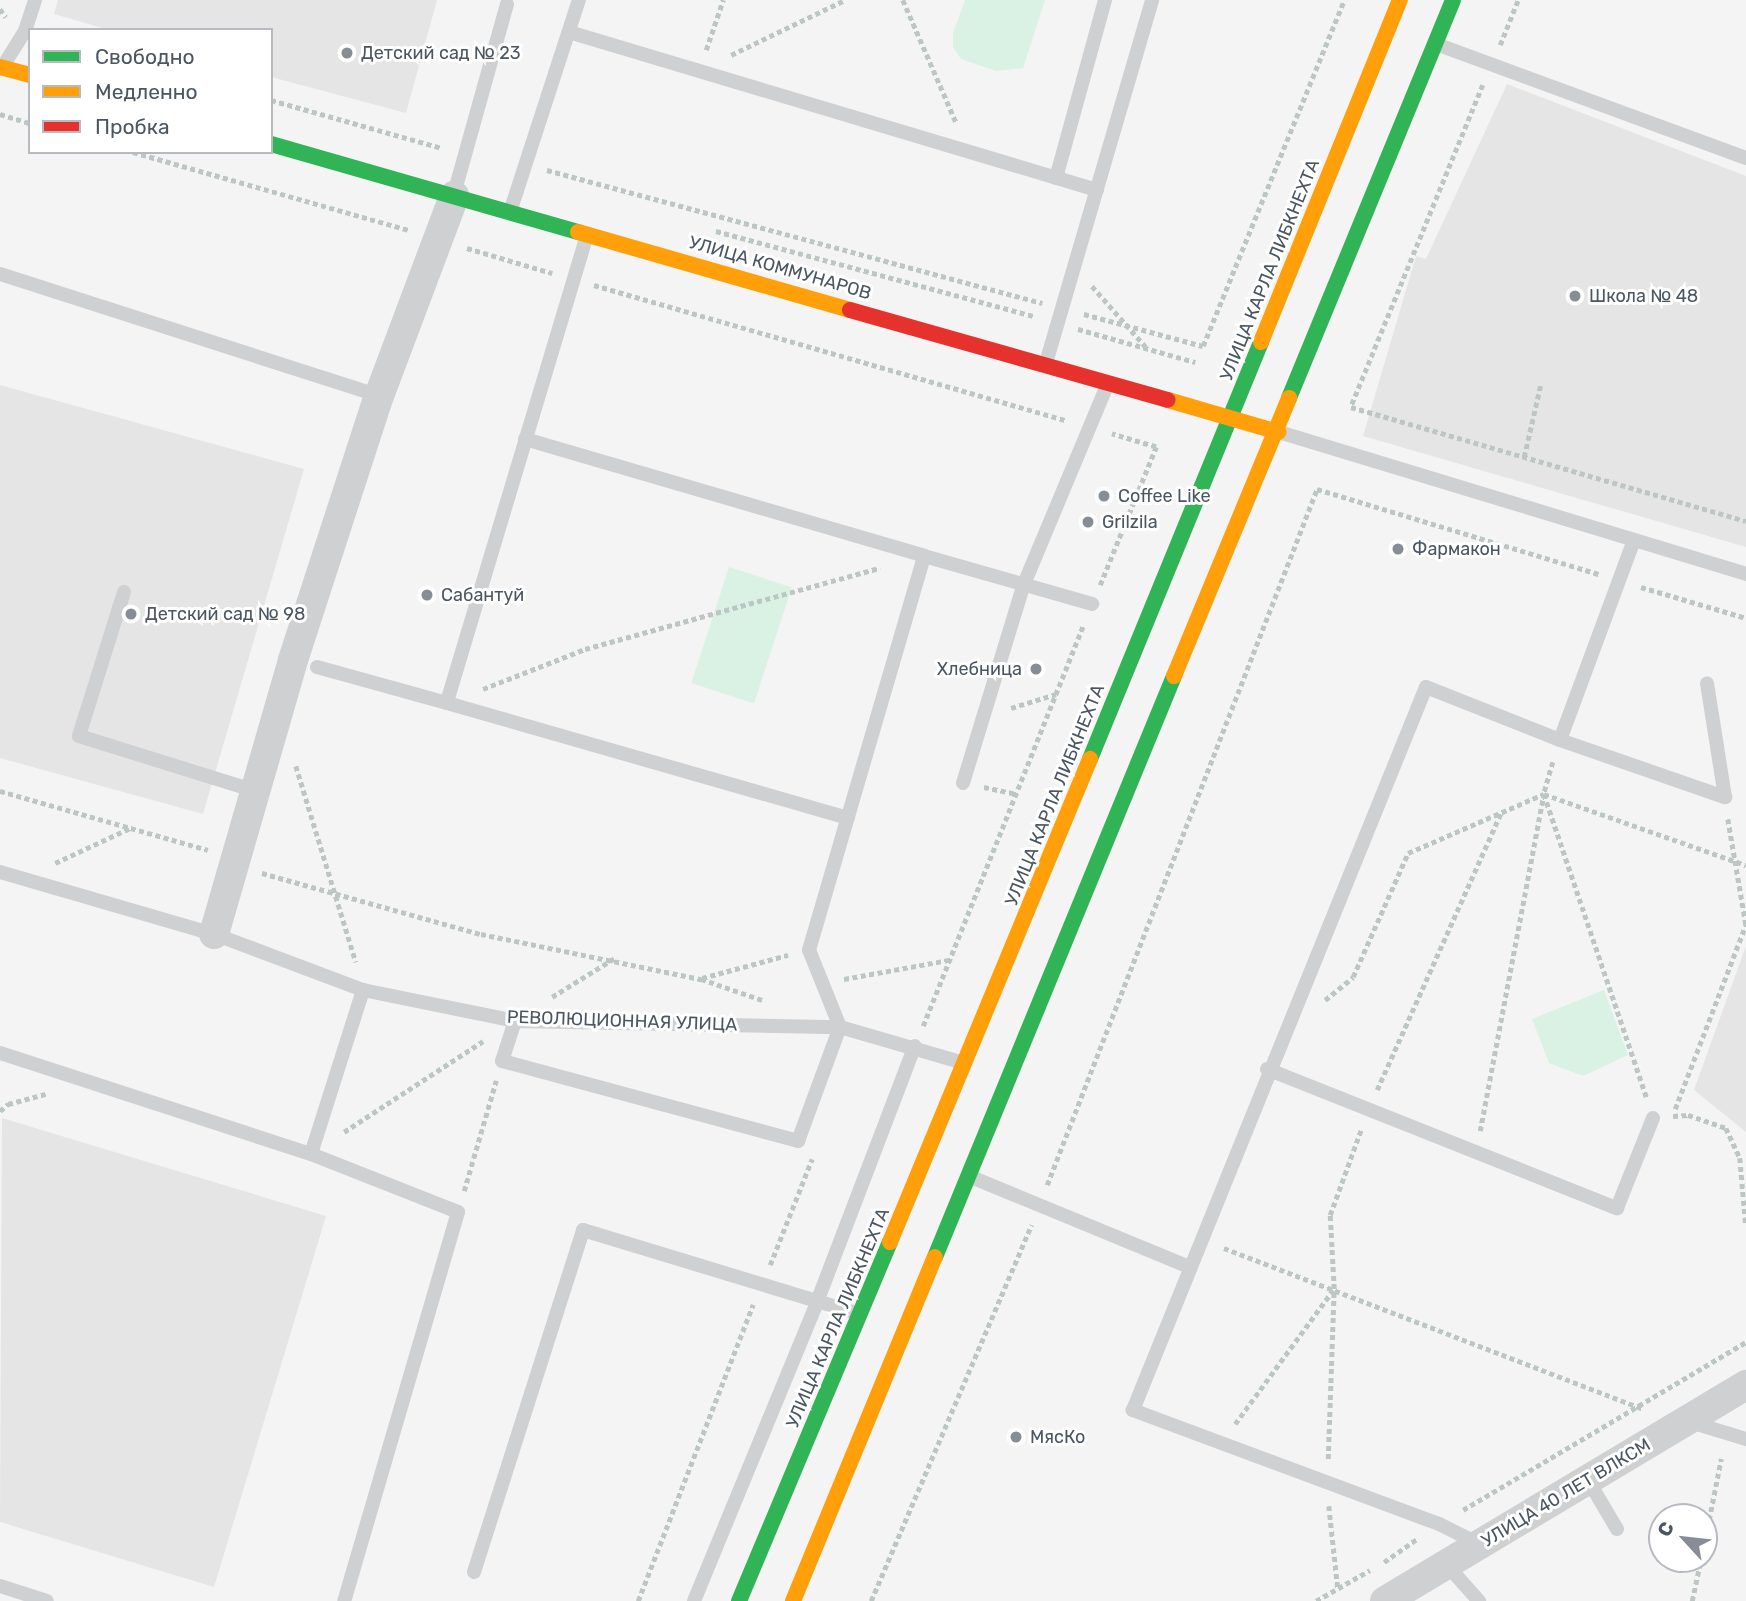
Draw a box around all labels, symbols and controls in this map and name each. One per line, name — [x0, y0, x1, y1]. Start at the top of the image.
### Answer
legend — [28, 28, 273, 154]
place label: Детский сад № 23 — [361, 42, 521, 64]
text: Свободно — [95, 44, 195, 69]
marker: Детский сад № 23 — [339, 45, 355, 61]
text: Медленно — [95, 79, 198, 104]
text: Пробка — [95, 114, 170, 139]
street label: УЛИЦА КАРЛА ЛИБКНЕХТА — [1216, 156, 1324, 384]
street label: УЛИЦА КОММУНАРОВ — [686, 232, 874, 304]
place label: Школа № 48 — [1589, 285, 1698, 307]
marker: Школа № 48 — [1567, 288, 1583, 304]
place label: Coffee Like — [1118, 485, 1210, 507]
marker: Coffee Like — [1096, 488, 1112, 504]
place label: Grilzila — [1102, 511, 1158, 533]
marker: Grilzila — [1080, 514, 1096, 530]
place label: Фармакон — [1412, 538, 1501, 560]
marker: Фармакон — [1390, 541, 1406, 557]
place label: Сабантуй — [441, 584, 524, 606]
marker: Сабантуй — [419, 587, 435, 603]
place label: Детский сад № 98 — [145, 603, 305, 625]
marker: Детский сад № 98 — [123, 606, 139, 622]
place label: Хлебница — [937, 658, 1022, 680]
marker: Хлебница — [1028, 661, 1044, 677]
street label: УЛИЦА КАРЛА ЛИБКНЕХТА — [1001, 681, 1109, 909]
street label: РЕВОЛЮЦИОННАЯ УЛИЦА — [506, 1006, 738, 1036]
street label: УЛИЦА КАРЛА ЛИБКНЕХТА — [782, 1205, 894, 1431]
place label: МясКо — [1030, 1426, 1085, 1448]
marker: МясКо — [1008, 1429, 1024, 1445]
street label: УЛИЦА 40 ЛЕТ ВЛКСМ — [1478, 1434, 1654, 1552]
north arrow — [1648, 1503, 1718, 1573]
text: С — [1652, 1518, 1679, 1540]

